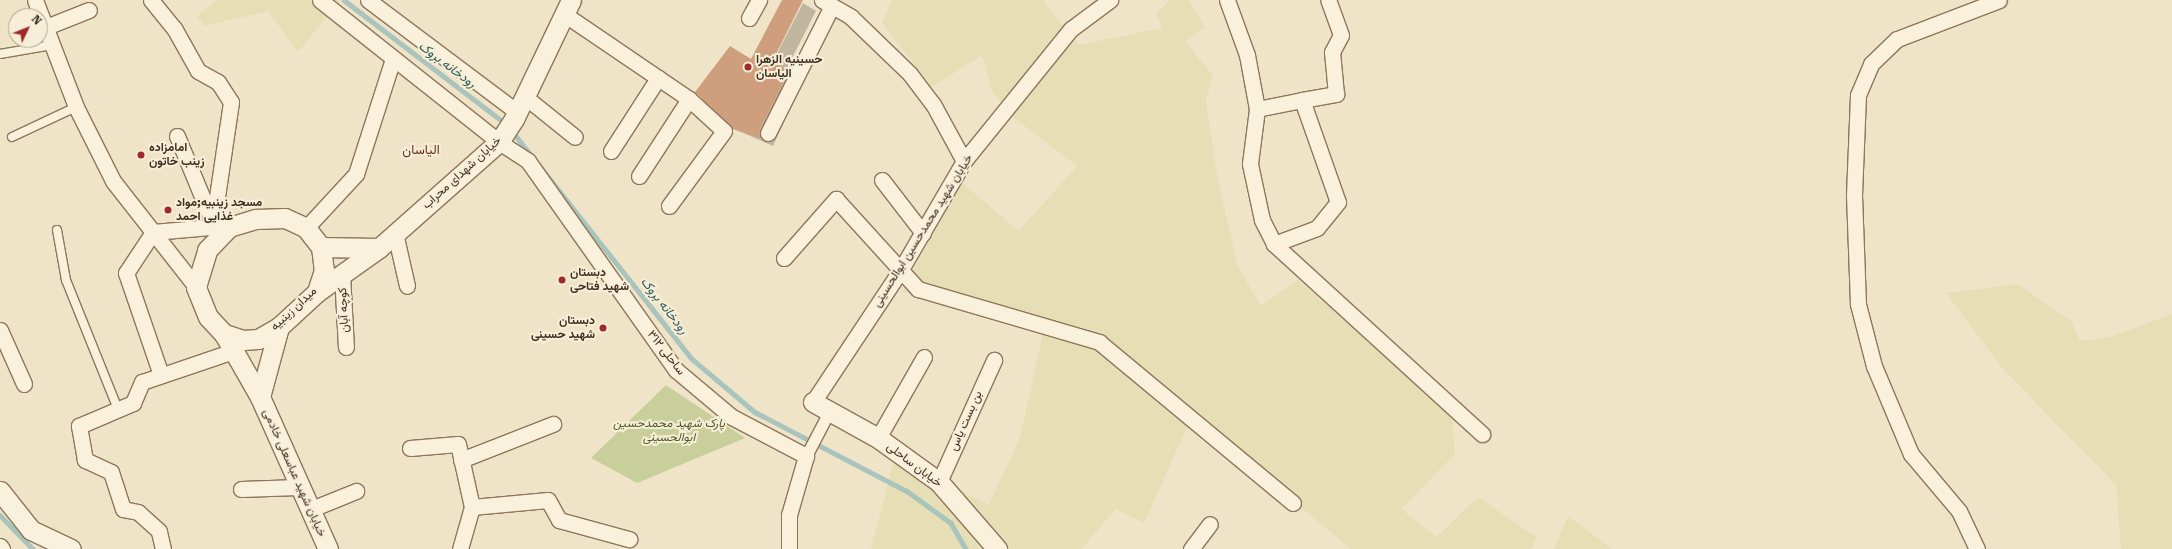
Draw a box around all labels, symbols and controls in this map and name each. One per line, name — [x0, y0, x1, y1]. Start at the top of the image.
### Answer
north arrow — [8, 8, 48, 48]
text: N — [29, 13, 44, 28]
water label: رودخانه بروک — [415, 38, 479, 92]
place label: حسینیه الزهرا الیاسان — [756, 53, 822, 81]
marker: حسینیه الزهرا الیاسان — [743, 62, 753, 72]
street label: خیابان شهدای محراب — [420, 134, 504, 212]
place label: امامزاده زینب خاتون — [149, 141, 205, 169]
district label: الیاسان — [402, 142, 440, 158]
marker: امامزاده زینب خاتون — [136, 150, 146, 160]
street label: خیابان شهید محمدحسین ابوالحسینی — [870, 152, 976, 310]
place label: مسجد زینبیه;مواد غذایی احمد — [176, 196, 262, 224]
marker: مسجد زینبیه;مواد غذایی احمد — [163, 205, 173, 215]
place label: دبستان شهید فتاحی — [570, 266, 629, 294]
water label: رودخانه بروک — [637, 274, 691, 338]
marker: دبستان شهید فتاحی — [557, 275, 567, 285]
street label: میدان زینبیه — [268, 284, 320, 334]
street label: کوچه آبان — [336, 287, 352, 333]
place label: دبستان شهید حسینی — [531, 314, 595, 342]
marker: دبستان شهید حسینی — [598, 323, 608, 333]
street label: ساحلی ۳۱۲ — [644, 328, 688, 378]
street label: بن بست یاس — [946, 389, 986, 453]
street label: خیابان شهید عباسعلی خادمی — [259, 407, 329, 539]
park label: پارک شهید محمدحسین ابوالحسینی — [613, 417, 725, 445]
street label: خیابان ساحلی — [883, 440, 945, 490]

